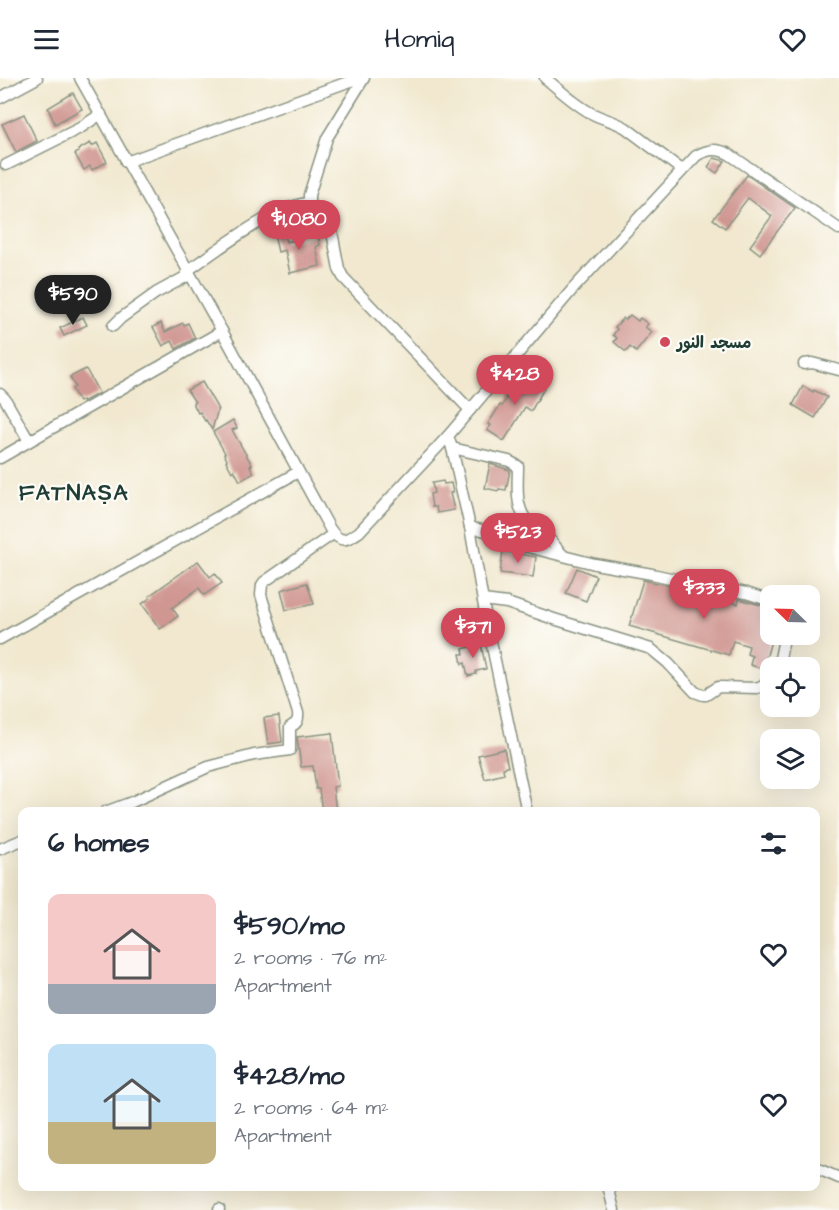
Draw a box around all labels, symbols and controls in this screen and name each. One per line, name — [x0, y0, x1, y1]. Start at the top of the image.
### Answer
text: Homiq — [384, 20, 455, 58]
icon: menu — [30, 23, 63, 56]
icon: heart — [776, 23, 809, 56]
pin: $1,080 — [250, 200, 348, 251]
text: $1,080 — [271, 205, 327, 233]
pin: $590 — [37, 275, 109, 326]
text: $590 — [48, 280, 98, 308]
place label: مسجد النور — [675, 332, 751, 354]
marker: مسجد النور — [658, 335, 672, 349]
pin: $428 — [479, 355, 551, 406]
text: $428 — [490, 360, 540, 388]
district label: FATNAṢA — [19, 478, 129, 509]
pin: $523 — [482, 513, 554, 564]
text: $523 — [495, 518, 541, 546]
pin: $333 — [668, 569, 740, 620]
text: $333 — [683, 574, 725, 602]
north arrow — [760, 585, 820, 645]
map controls — [760, 585, 820, 789]
pin: $371 — [437, 608, 509, 659]
text: $371 — [455, 613, 491, 641]
button: locate — [760, 657, 820, 717]
button: layers — [760, 729, 820, 789]
text: 6 homes — [48, 825, 150, 861]
icon: filters — [757, 827, 790, 860]
text: $590/mo — [234, 908, 345, 944]
icon: home — [96, 918, 168, 990]
icon: heart — [757, 938, 790, 971]
text: 2 rooms · 76 m² — [234, 944, 387, 972]
text: Apartment — [234, 972, 332, 1000]
text: $428/mo — [234, 1058, 345, 1094]
icon: home — [96, 1068, 168, 1140]
icon: heart — [757, 1088, 790, 1121]
text: 2 rooms · 64 m² — [234, 1094, 389, 1122]
text: Apartment — [234, 1122, 332, 1150]

